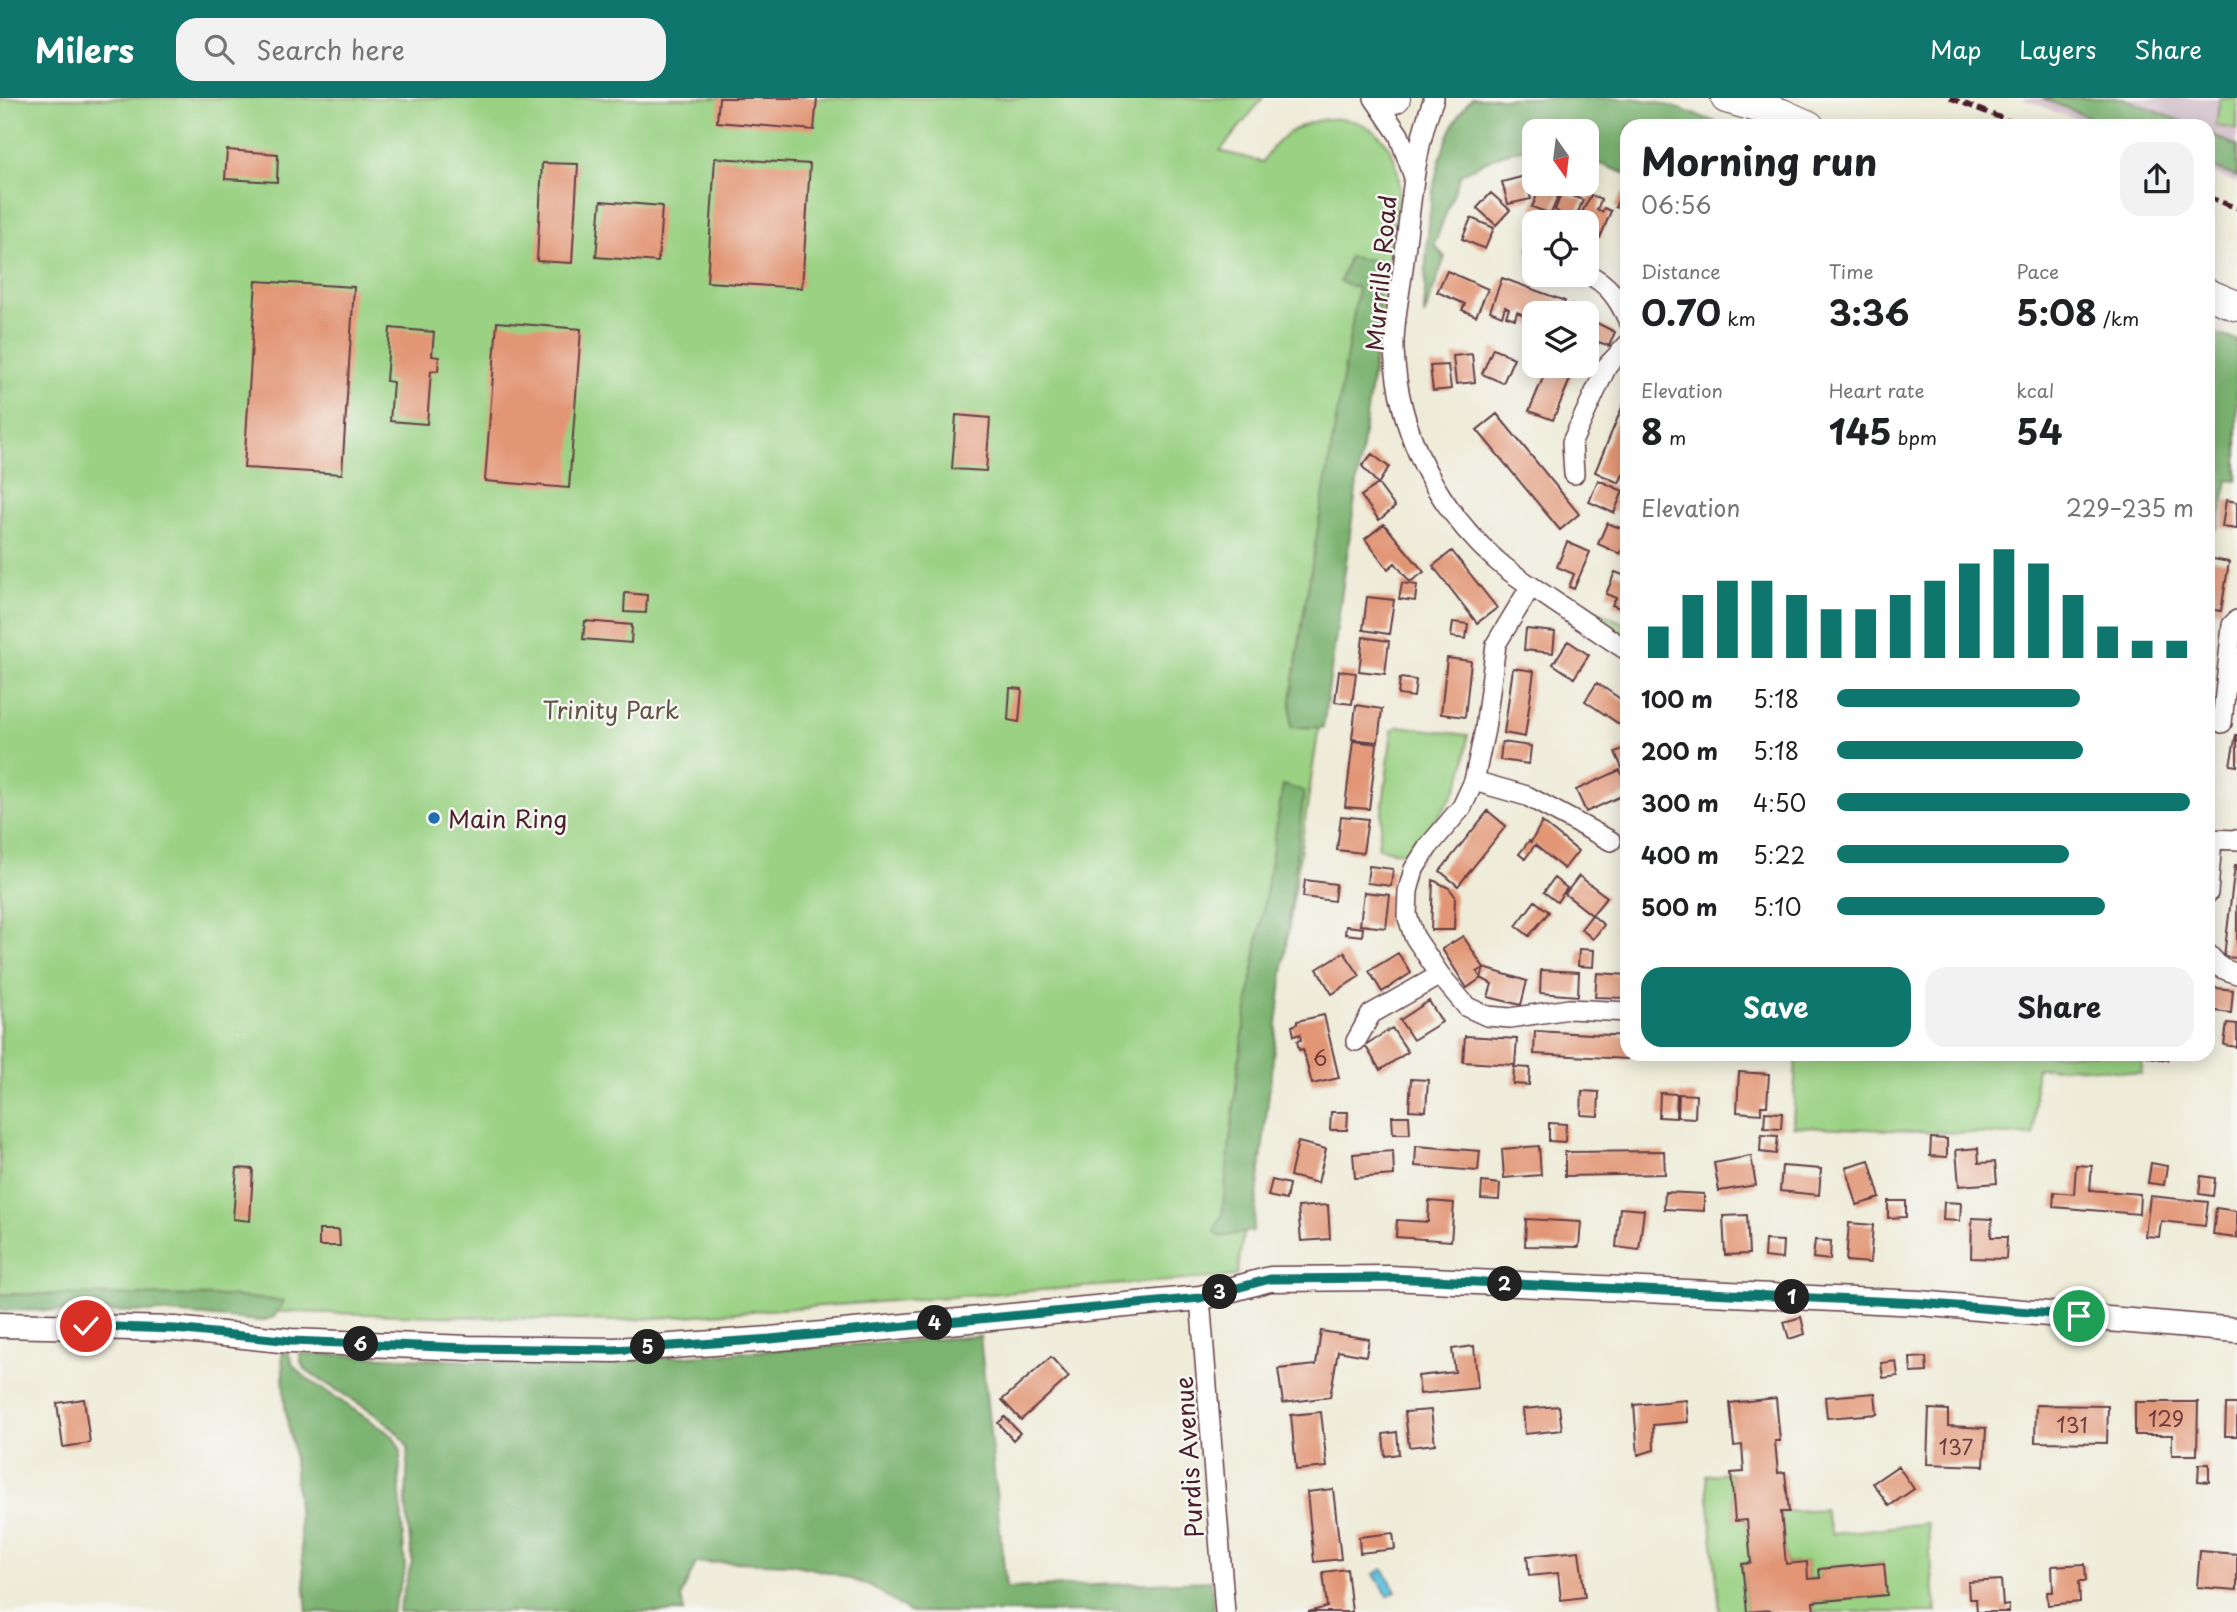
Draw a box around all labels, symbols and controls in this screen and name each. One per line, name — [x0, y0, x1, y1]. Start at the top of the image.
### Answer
search box — [176, 18, 666, 81]
text: Milers — [35, 24, 134, 74]
icon: search — [200, 30, 238, 68]
text: Search here — [256, 30, 405, 69]
text: Map — [1930, 31, 1981, 67]
text: Layers — [2019, 31, 2096, 67]
text: Share — [2134, 31, 2202, 67]
north arrow — [1522, 119, 1600, 196]
map controls — [1522, 119, 1599, 378]
text: Morning run — [1641, 132, 1877, 189]
button: share — [2120, 142, 2194, 216]
text: 06:56 — [1641, 187, 1711, 222]
street label: Murrills Road — [1355, 193, 1405, 353]
button: locate — [1522, 210, 1599, 287]
text: Distance — [1641, 257, 1721, 285]
text: Time — [1829, 257, 1874, 285]
text: Pace — [2016, 257, 2059, 285]
text: 0.70 — [1641, 285, 1721, 338]
text: 3:36 — [1829, 285, 1909, 338]
text: 5:08 — [2016, 285, 2097, 338]
button: layers — [1522, 301, 1599, 378]
text: km — [1721, 304, 1756, 332]
text: /km — [2097, 304, 2139, 332]
text: Elevation — [1641, 376, 1723, 404]
text: Heart rate — [1829, 376, 1925, 404]
text: kcal — [2016, 376, 2054, 404]
text: 8 — [1641, 404, 1663, 457]
text: 145 — [1829, 404, 1892, 457]
text: 54 — [2016, 404, 2063, 457]
text: m — [1663, 423, 1686, 451]
text: bpm — [1892, 423, 1937, 451]
text: Elevation — [1641, 490, 1740, 525]
text: 229–235 m — [2066, 490, 2194, 525]
text: 100 m — [1641, 681, 1713, 716]
text: 5:18 — [1753, 681, 1799, 716]
park label: Trinity Park — [543, 691, 679, 727]
text: 200 m — [1641, 733, 1718, 768]
text: 5:18 — [1753, 733, 1799, 768]
text: 300 m — [1641, 785, 1719, 820]
text: 4:50 — [1753, 785, 1806, 820]
place label: Main Ring — [448, 800, 567, 836]
marker: Main Ring — [426, 810, 442, 826]
text: 400 m — [1641, 837, 1719, 872]
text: 5:22 — [1753, 837, 1805, 872]
text: 500 m — [1641, 889, 1718, 924]
text: 5:10 — [1753, 889, 1801, 924]
button: Save — [1641, 967, 1911, 1047]
button: Share — [1925, 967, 2194, 1047]
house number: 6 — [1313, 1041, 1327, 1073]
pin: 2 — [1488, 1266, 1522, 1302]
text: 2 — [1498, 1269, 1511, 1297]
pin: 3 — [1202, 1274, 1238, 1310]
text: 3 — [1213, 1277, 1226, 1305]
pin: 1 — [1774, 1280, 1810, 1314]
text: 1 — [1787, 1282, 1796, 1310]
pin — [2049, 1286, 2109, 1346]
pin — [56, 1296, 116, 1356]
icon: arrive — [2060, 1297, 2098, 1335]
pin: 4 — [918, 1306, 953, 1340]
icon: check — [67, 1307, 105, 1345]
text: 4 — [928, 1308, 941, 1336]
pin: 6 — [344, 1326, 378, 1362]
text: 6 — [354, 1329, 367, 1357]
pin: 5 — [630, 1330, 666, 1364]
text: 5 — [641, 1332, 654, 1360]
street label: Purdis Avenue — [1164, 1375, 1212, 1539]
house number: 129 — [2148, 1402, 2184, 1434]
house number: 131 — [2056, 1408, 2088, 1440]
house number: 137 — [1939, 1430, 1974, 1462]

